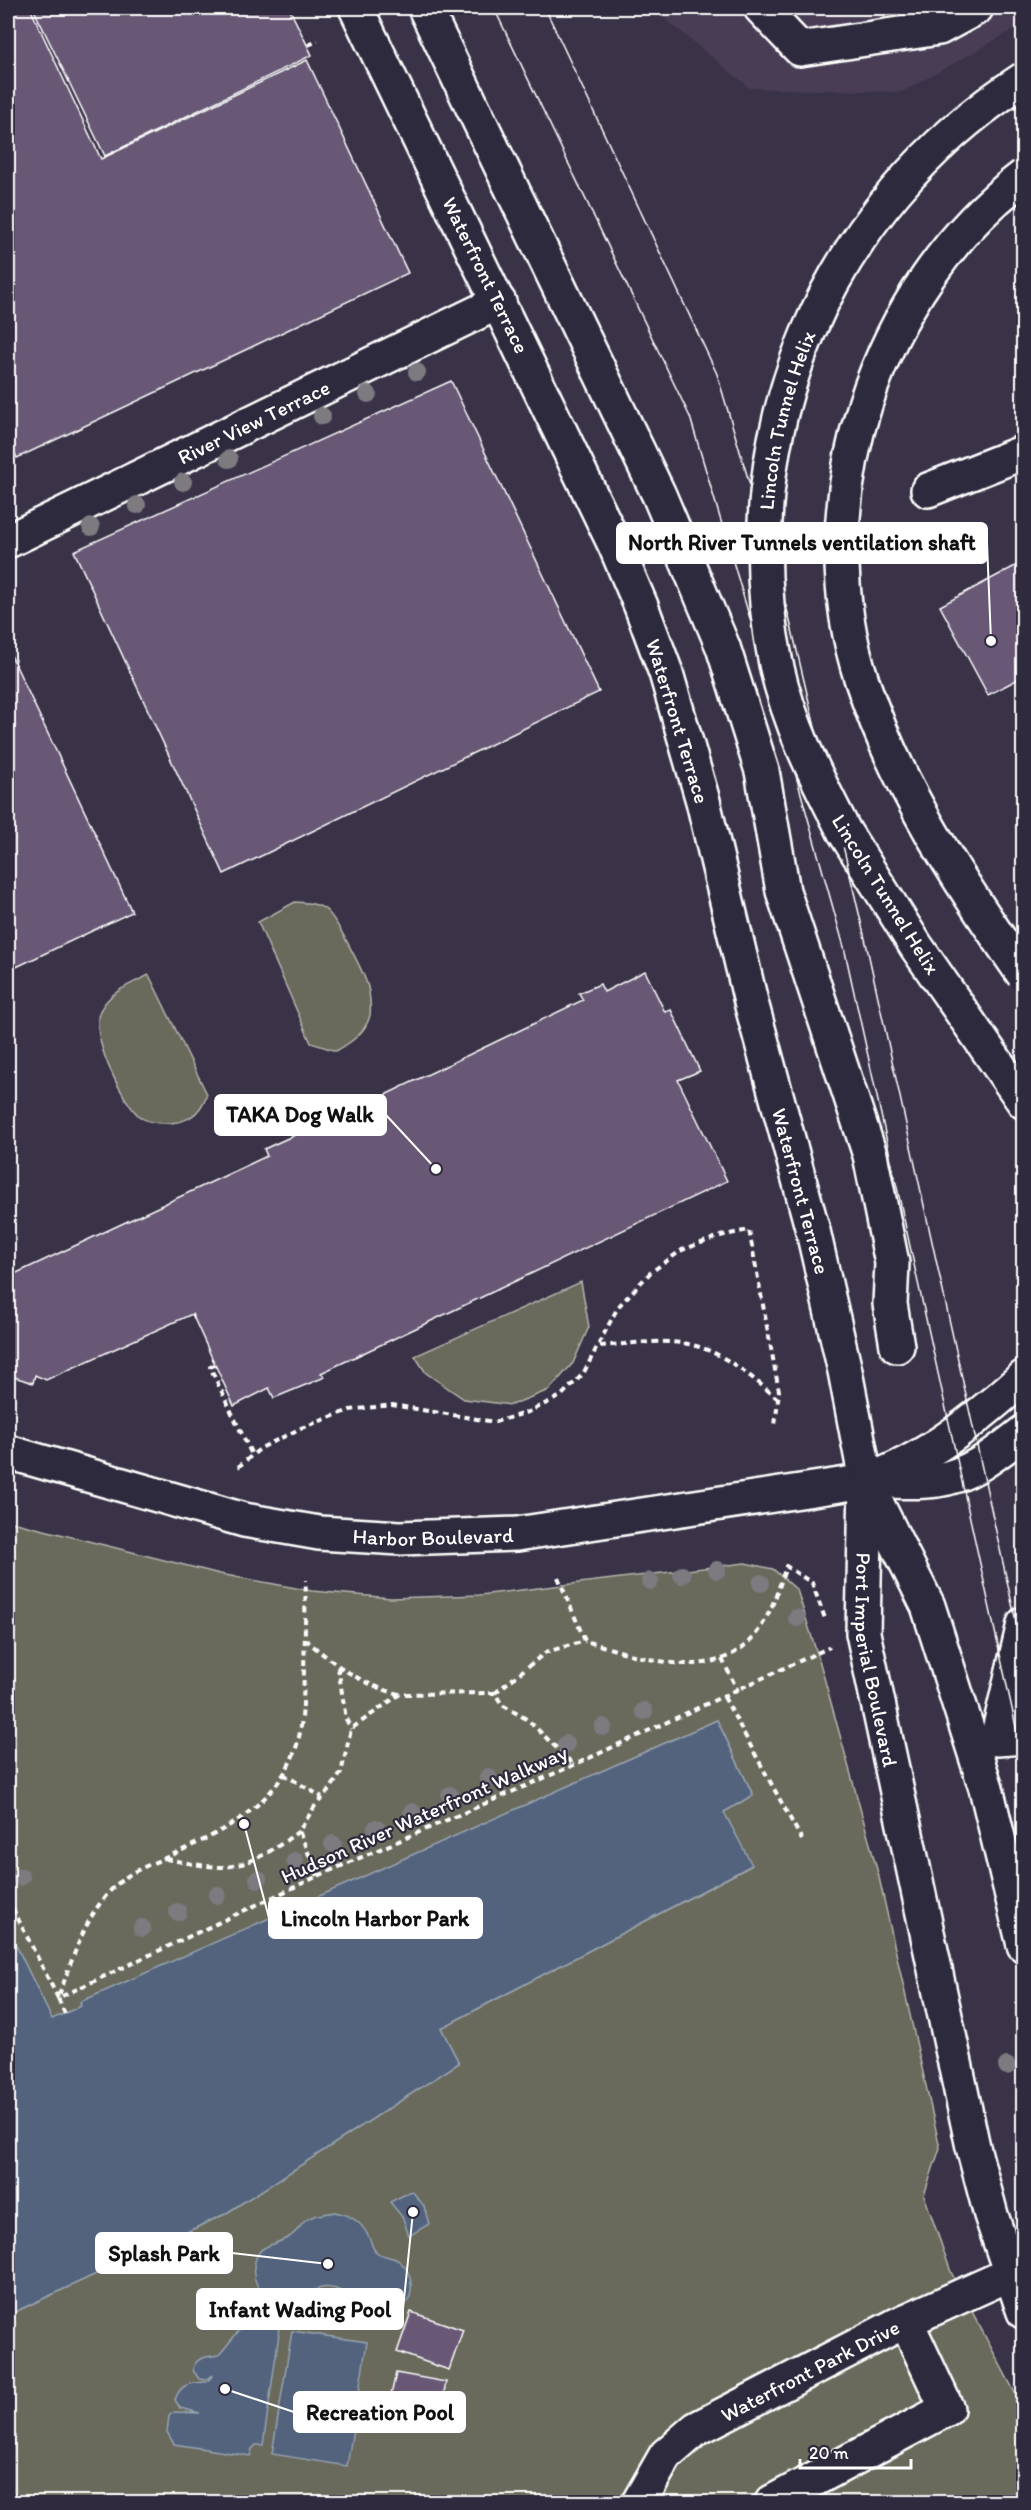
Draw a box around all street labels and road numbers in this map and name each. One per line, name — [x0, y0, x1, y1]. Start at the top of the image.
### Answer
street label: Waterfront Terrace — [437, 193, 535, 357]
street label: Lincoln Tunnel Helix — [753, 326, 820, 511]
street label: River View Terrace — [173, 374, 334, 469]
street label: Waterfront Terrace — [641, 636, 715, 806]
street label: Lincoln Tunnel Helix — [827, 809, 946, 979]
street label: Waterfront Terrace — [767, 1105, 835, 1277]
street label: Harbor Boulevard — [352, 1522, 514, 1551]
street label: Port Imperial Boulevard — [851, 1552, 904, 1770]
street label: Hudson River Waterfront Walkway — [277, 1739, 571, 1889]
street label: Waterfront Park Drive — [716, 2314, 903, 2427]

